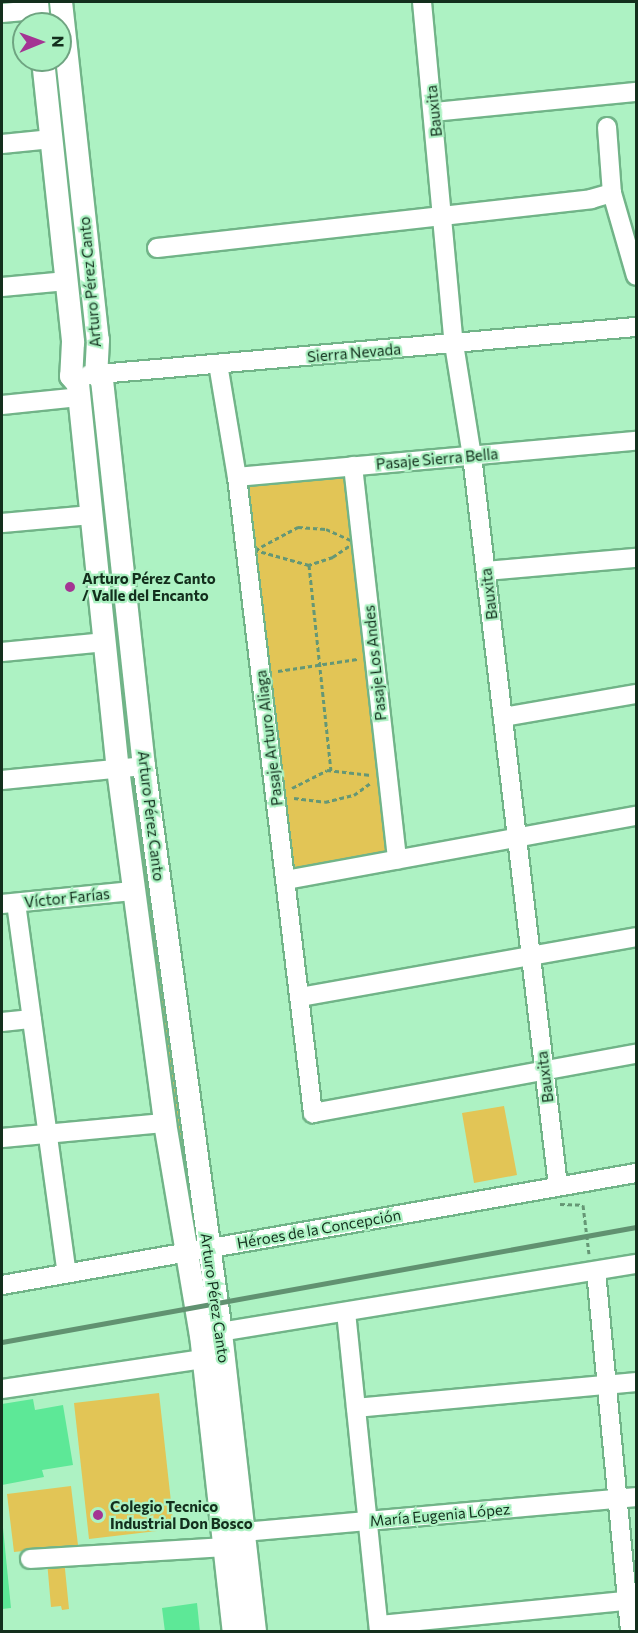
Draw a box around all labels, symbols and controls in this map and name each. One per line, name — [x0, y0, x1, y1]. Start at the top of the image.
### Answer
north arrow — [12, 12, 72, 72]
text: N — [49, 36, 68, 48]
street label: Bauxita — [422, 84, 446, 138]
street label: Arturo Pérez Canto — [75, 216, 105, 348]
street label: Sierra Nevada — [306, 340, 402, 366]
street label: Pasaje Sierra Bella — [375, 445, 499, 473]
street label: Bauxita — [477, 567, 501, 621]
place label: Arturo Pérez Canto / Valle del Encanto — [82, 569, 216, 604]
marker: Arturo Pérez Canto / Valle del Encanto — [63, 580, 77, 594]
street label: Pasaje Los Andes — [360, 604, 390, 722]
street label: Pasaje Arturo Aliaga — [252, 669, 286, 807]
street label: Arturo Pérez Canto — [134, 750, 168, 882]
street label: Víctor Farías — [23, 885, 111, 911]
street label: Bauxita — [533, 1050, 557, 1104]
street label: Héroes de la Concepción — [236, 1206, 402, 1252]
street label: Arturo Pérez Canto — [197, 1232, 233, 1364]
place label: Colegio Tecnico Industrial Don Bosco — [110, 1497, 253, 1532]
street label: María Eugenia López — [369, 1500, 511, 1530]
marker: Colegio Tecnico Industrial Don Bosco — [91, 1508, 105, 1522]

